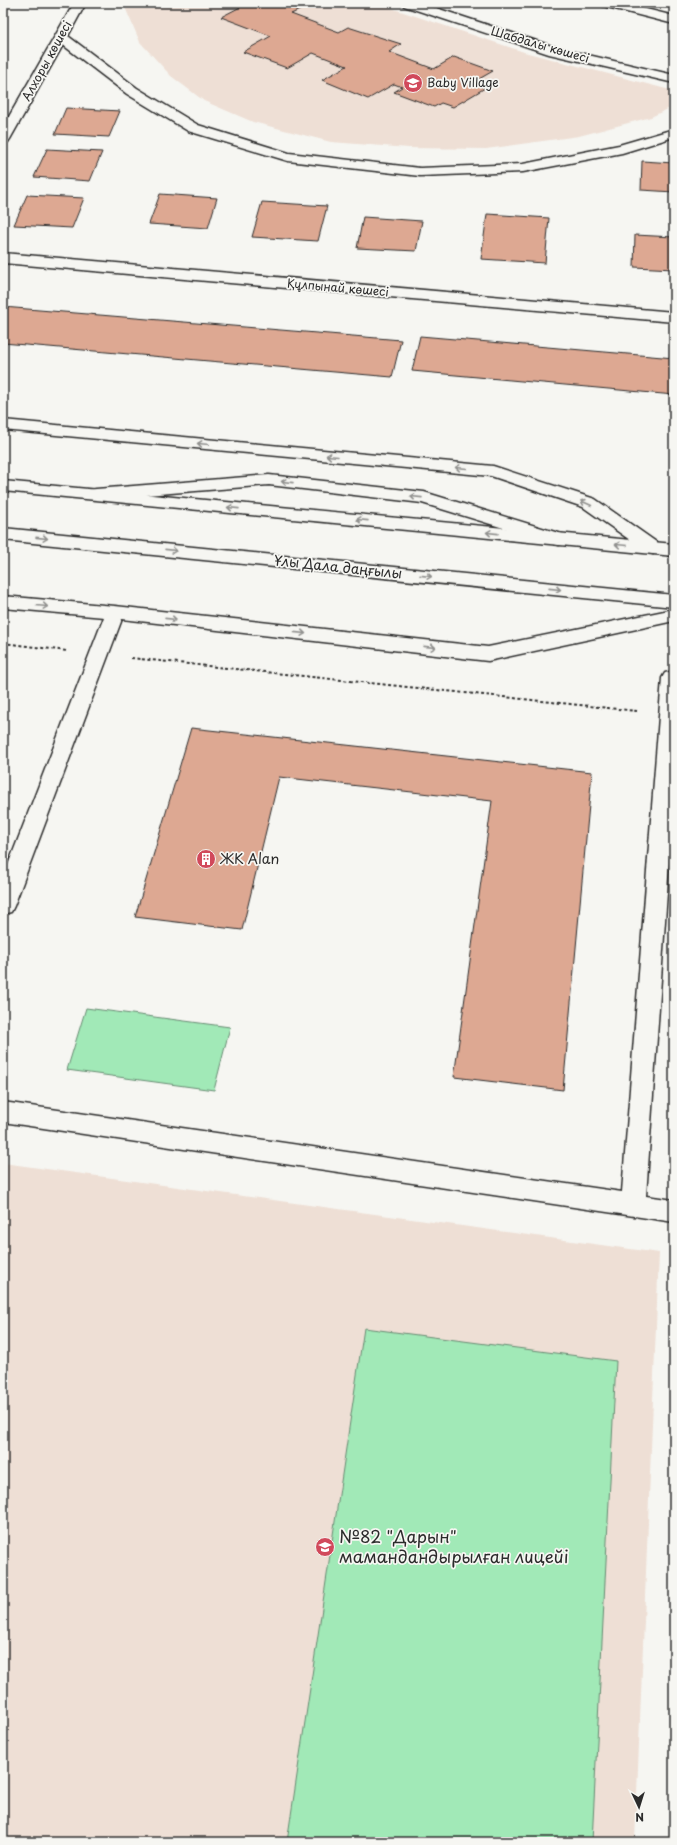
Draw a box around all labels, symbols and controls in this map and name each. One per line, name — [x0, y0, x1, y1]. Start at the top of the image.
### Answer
street label: Алхоры көшесі — [17, 17, 76, 104]
street label: Шабдалы көшесі — [489, 21, 592, 67]
school or university icon: Baby Village — [402, 72, 424, 94]
place label: Baby Village — [427, 73, 499, 91]
street label: Құлпынай көшесі — [286, 274, 390, 300]
one-way arrow — [197, 440, 210, 447]
one-way arrow — [326, 452, 339, 460]
one-way arrow — [455, 465, 468, 472]
one-way arrow — [281, 478, 294, 486]
one-way arrow — [410, 493, 423, 501]
one-way arrow — [580, 499, 592, 506]
one-way arrow — [227, 504, 240, 511]
one-way arrow — [356, 517, 369, 524]
one-way arrow — [486, 529, 499, 536]
one-way arrow — [35, 534, 48, 541]
one-way arrow — [615, 542, 628, 549]
one-way arrow — [164, 547, 177, 554]
street label: Ұлы Дала даңғылы — [273, 549, 403, 584]
one-way arrow — [419, 572, 432, 580]
one-way arrow — [548, 585, 561, 593]
one-way arrow — [35, 602, 48, 609]
one-way arrow — [164, 615, 177, 622]
one-way arrow — [293, 629, 306, 637]
one-way arrow — [423, 644, 436, 651]
building icon: ЖК Alan — [195, 848, 217, 870]
place label: ЖК Alan — [219, 848, 279, 869]
place label: №82 "Дарын" мамандандырылған лицейі — [339, 1523, 569, 1569]
school or university icon: №82 "Дарын" мамандандырылған лицейі — [314, 1536, 336, 1558]
north arrow — [619, 1787, 659, 1827]
text: N — [635, 1809, 645, 1826]

